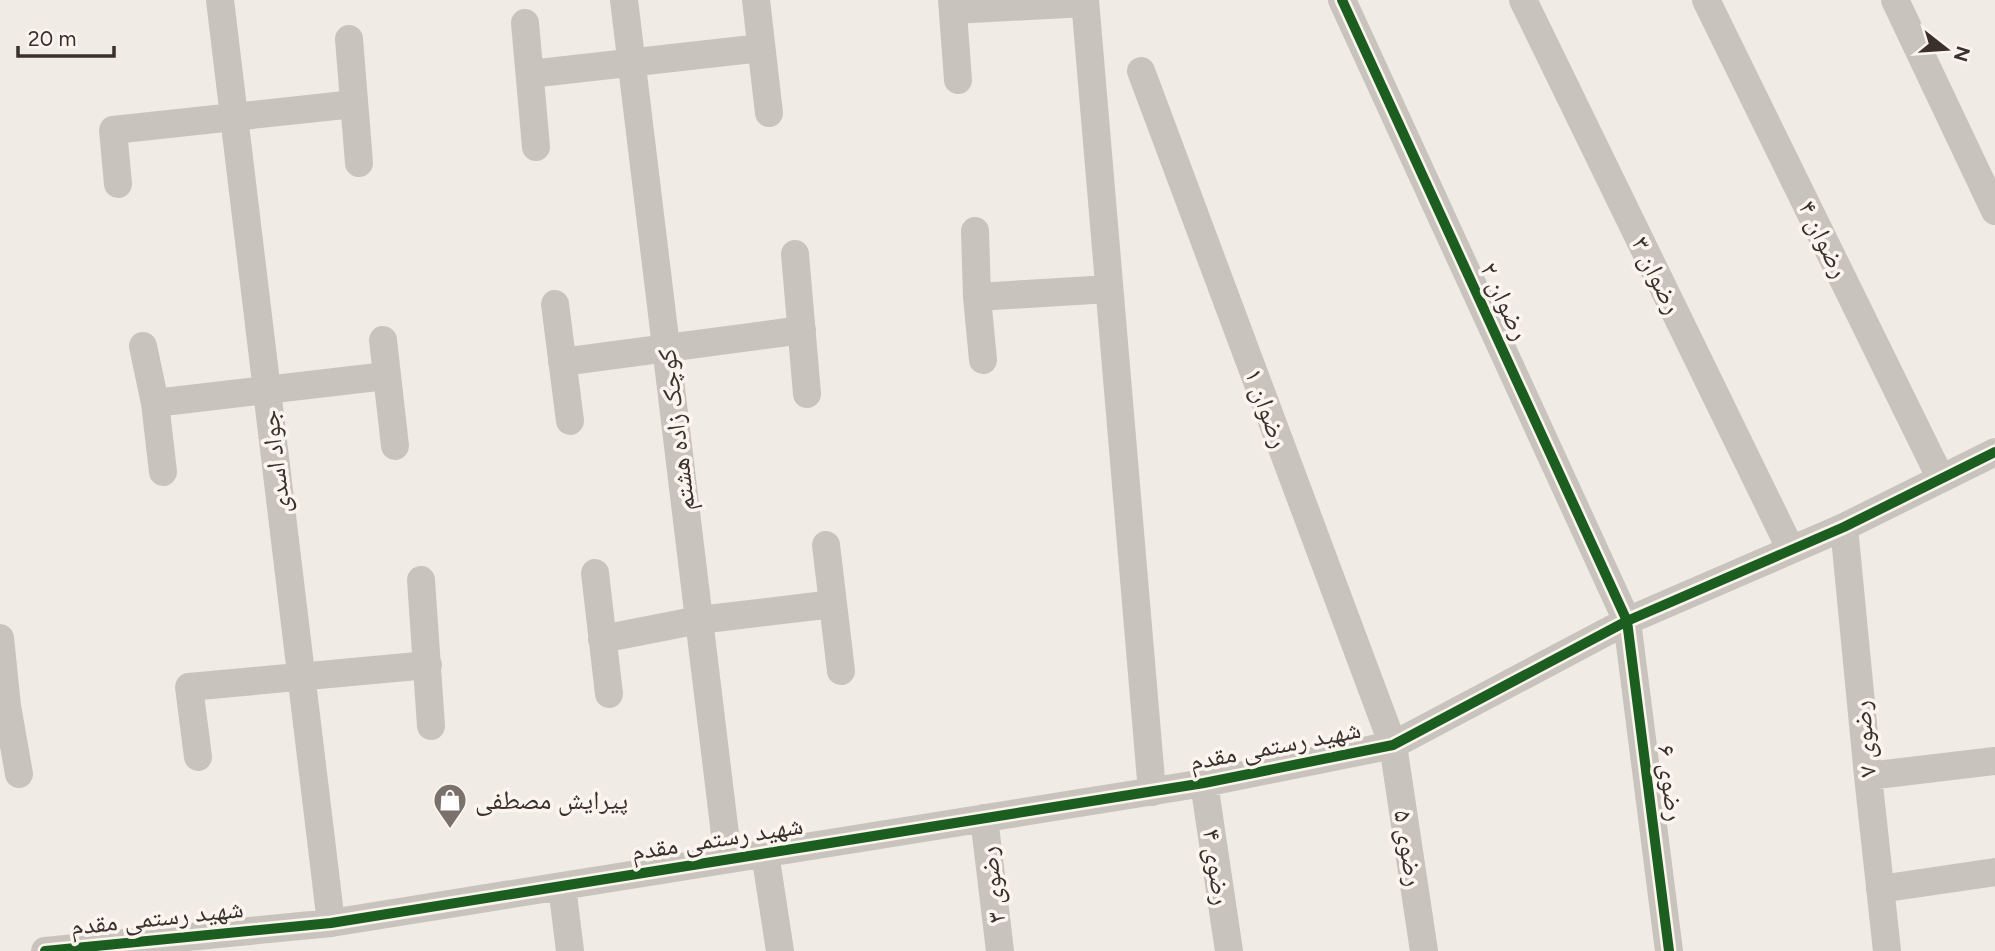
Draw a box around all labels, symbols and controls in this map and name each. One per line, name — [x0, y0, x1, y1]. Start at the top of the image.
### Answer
scale bar — [18, 14, 114, 58]
north arrow — [1911, 14, 1981, 84]
text: 20 m — [28, 26, 76, 51]
text: N — [1949, 43, 1975, 64]
street label: رضوان ۴ — [1792, 195, 1856, 283]
street label: رضوان ۳ — [1625, 231, 1689, 319]
street label: رضوان ۲ — [1473, 257, 1537, 345]
street label: کوچک زاده هشتم — [650, 347, 703, 513]
street label: رضوان ۱ — [1238, 364, 1296, 452]
street label: جواد اسدی — [253, 409, 297, 515]
street label: رضوی ۷ — [1845, 699, 1883, 779]
street label: شهید رستمی مقدم — [1187, 713, 1364, 779]
street label: رضوی ۶ — [1650, 743, 1692, 823]
shop icon: پیرایش مصطفی — [431, 781, 469, 830]
place label: پیرایش مصطفی — [475, 784, 628, 816]
street label: رضوی ۵ — [1387, 808, 1431, 888]
street label: شهید رستمی مقدم — [629, 809, 806, 869]
street label: رضوی ۴ — [1196, 827, 1238, 907]
street label: رضوی ۳ — [971, 845, 1013, 925]
street label: شهید رستمی مقدم — [69, 892, 245, 944]

